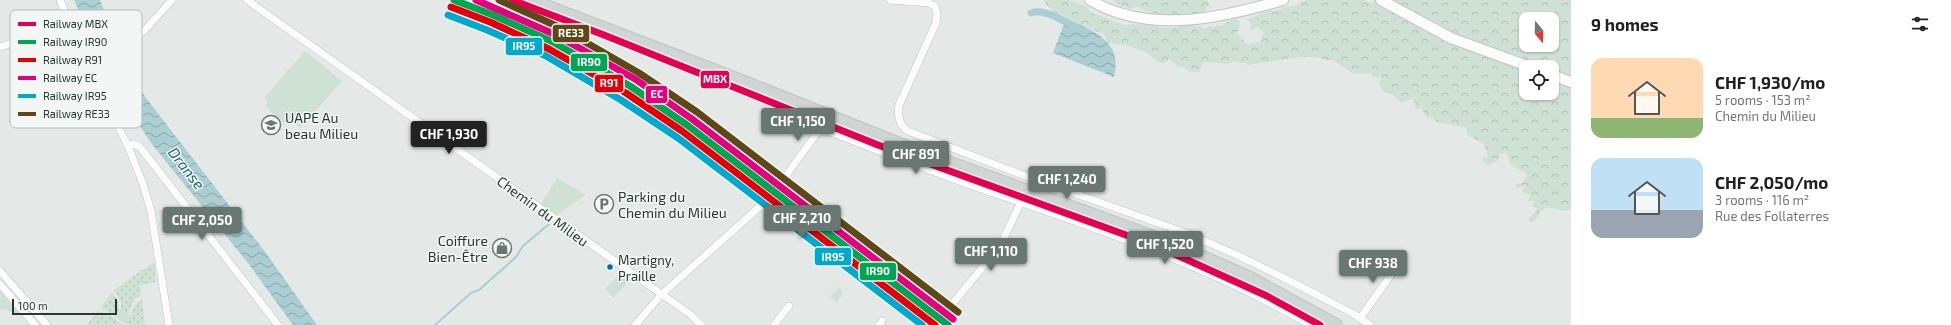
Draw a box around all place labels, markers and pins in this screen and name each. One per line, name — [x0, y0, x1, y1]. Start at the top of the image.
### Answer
pin: CHF 1,150 — [752, 108, 844, 142]
place label: UAPE Au beau Milieu — [285, 109, 358, 142]
school or university icon: UAPE Au beau Milieu — [260, 114, 282, 136]
pin: CHF 1,930 — [403, 121, 495, 155]
pin: CHF 891 — [879, 141, 953, 175]
pin: CHF 1,240 — [1021, 166, 1113, 200]
place label: Parking du Chemin du Milieu — [618, 188, 727, 221]
parking icon: Parking du Chemin du Milieu — [593, 193, 615, 215]
pin: CHF 2,210 — [756, 205, 848, 239]
pin: CHF 2,050 — [156, 207, 248, 241]
pin: CHF 1,520 — [1119, 231, 1211, 265]
place label: Coiffure Bien-Être — [428, 232, 488, 265]
shop icon: Coiffure Bien-Être — [491, 237, 513, 259]
pin: CHF 1,110 — [945, 238, 1037, 272]
pin: CHF 938 — [1336, 250, 1410, 284]
place label: Martigny, Praille — [618, 252, 674, 284]
marker: Martigny, Praille — [605, 262, 615, 272]

